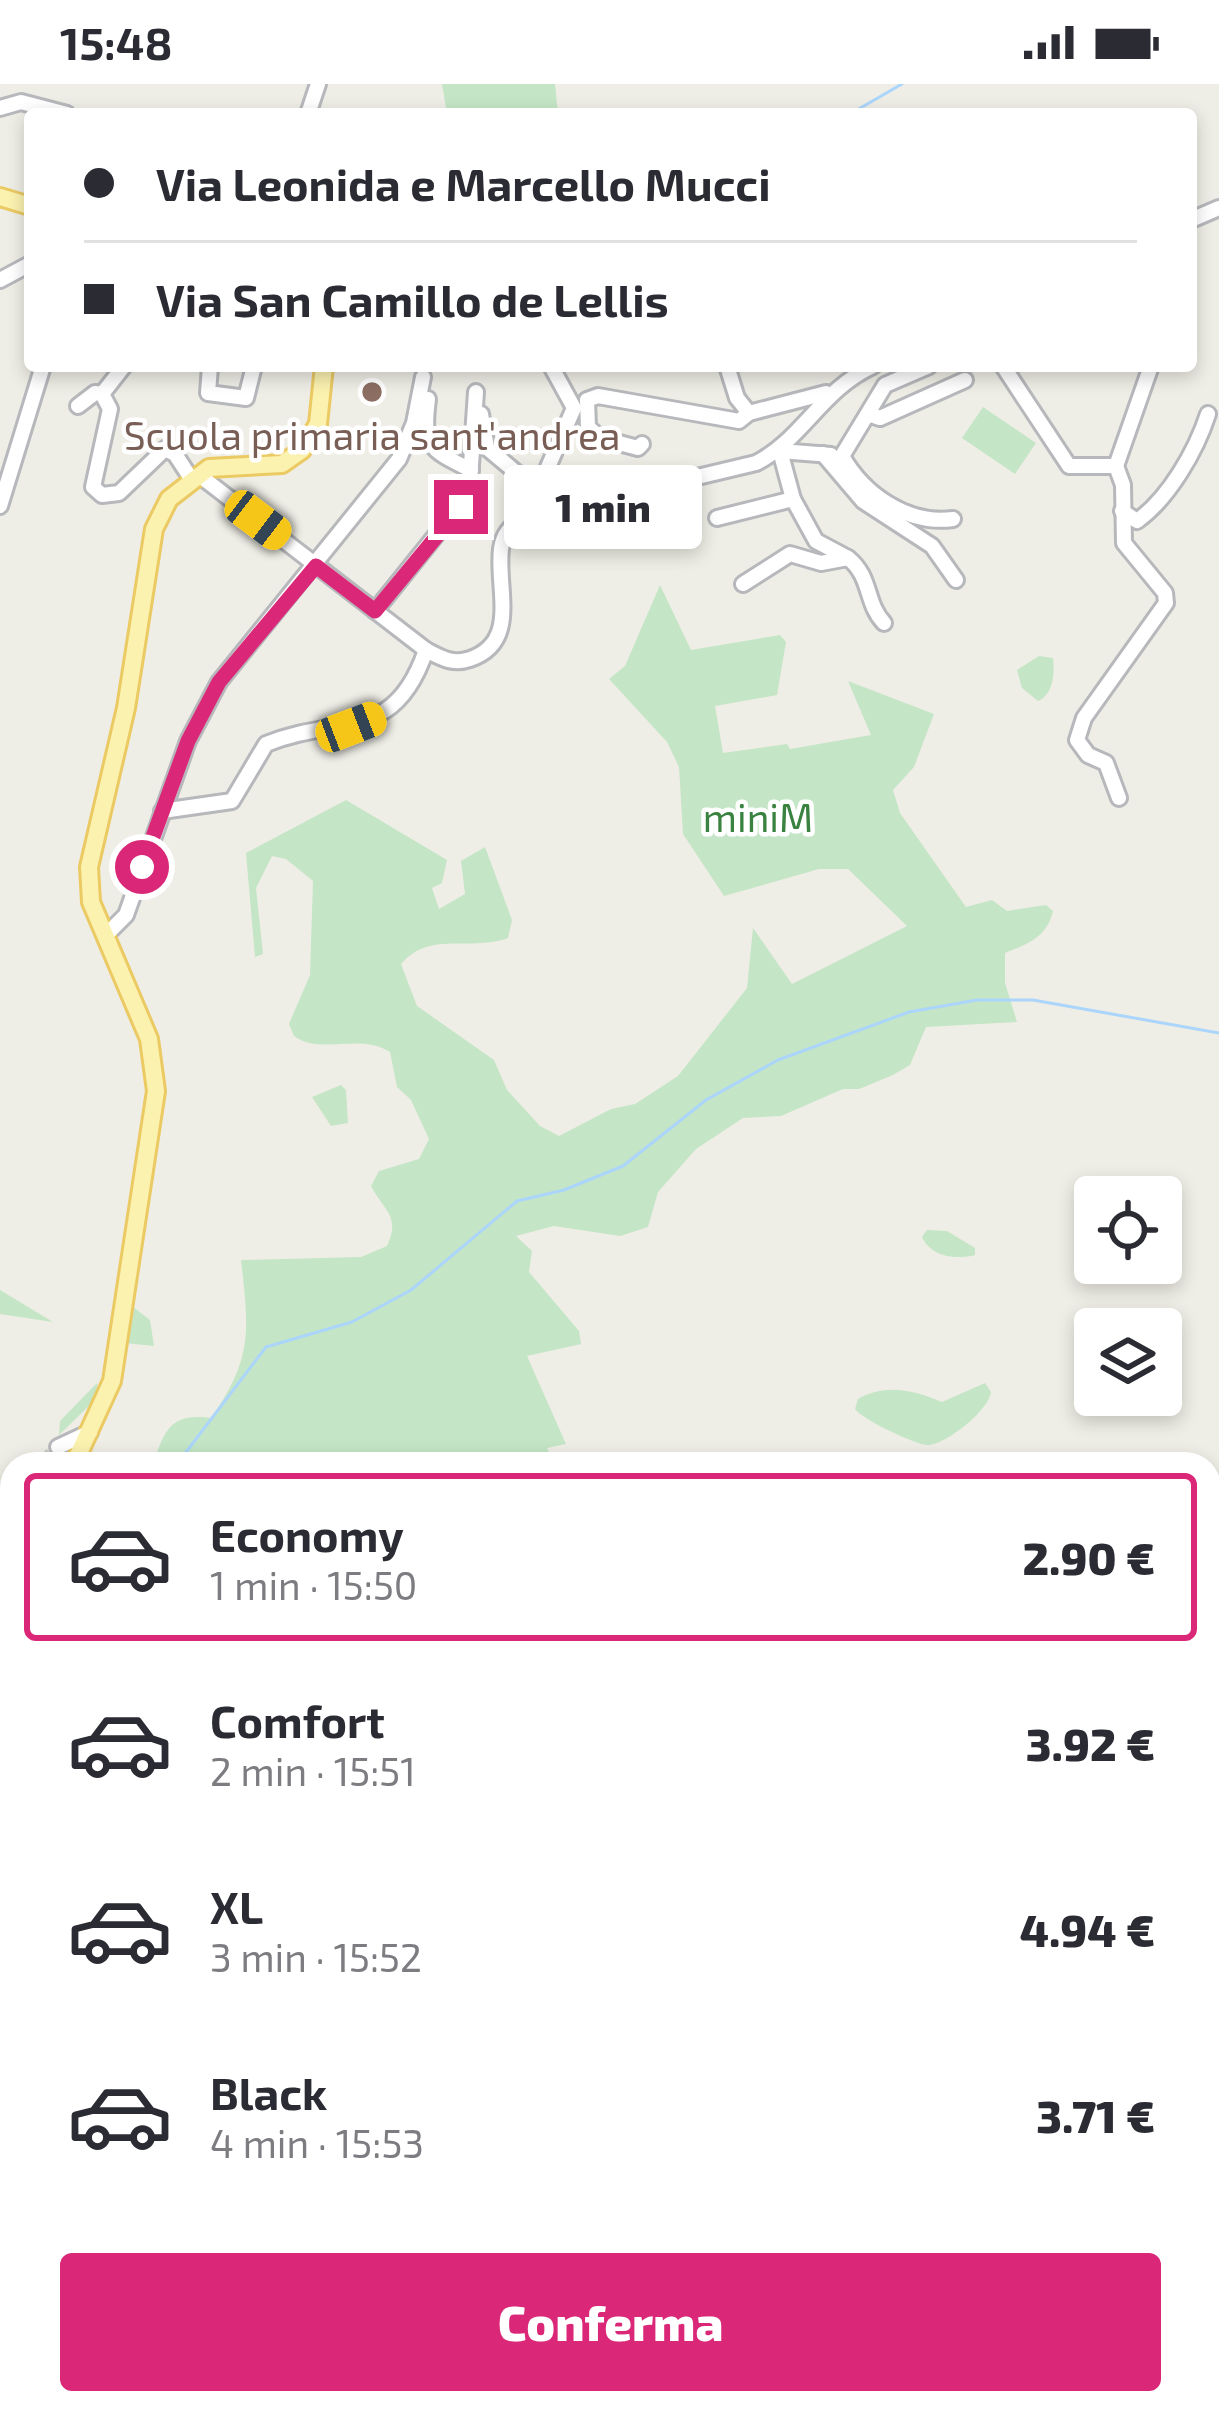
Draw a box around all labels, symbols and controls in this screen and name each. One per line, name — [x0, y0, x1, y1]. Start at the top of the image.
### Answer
text: 15:48 — [60, 15, 173, 69]
text: Via Leonida e Marcello Mucci — [156, 156, 771, 210]
text: Via San Camillo de Lellis — [156, 272, 669, 326]
marker: Scuola primaria sant'andrea — [359, 379, 385, 405]
place label: Scuola primaria sant'andrea — [124, 411, 620, 458]
callout: 1 min — [503, 465, 701, 549]
route end — [434, 480, 488, 534]
text: 1 min — [555, 483, 651, 530]
car — [218, 484, 298, 556]
car — [311, 697, 391, 757]
park label: miniM — [703, 793, 813, 840]
route start — [115, 840, 169, 894]
map controls — [1074, 1176, 1182, 1416]
button: locate — [1074, 1176, 1182, 1284]
button: layers — [1074, 1308, 1182, 1416]
icon: car — [66, 1503, 174, 1611]
text: Economy — [210, 1507, 404, 1561]
text: 2.90 € — [1022, 1530, 1155, 1584]
text: 1 min · 15:50 — [210, 1561, 417, 1608]
icon: car — [66, 1689, 174, 1797]
text: Comfort — [210, 1693, 385, 1747]
text: 3.92 € — [1026, 1716, 1155, 1770]
text: 2 min · 15:51 — [210, 1747, 416, 1794]
icon: car — [66, 1875, 174, 1983]
text: XL — [210, 1879, 263, 1933]
text: 4.94 € — [1020, 1902, 1155, 1956]
text: 3 min · 15:52 — [210, 1933, 422, 1980]
icon: car — [66, 2061, 174, 2169]
text: Black — [210, 2065, 327, 2119]
text: 3.71 € — [1036, 2088, 1155, 2142]
text: 4 min · 15:53 — [210, 2119, 424, 2166]
button: Conferma — [60, 2253, 1161, 2391]

